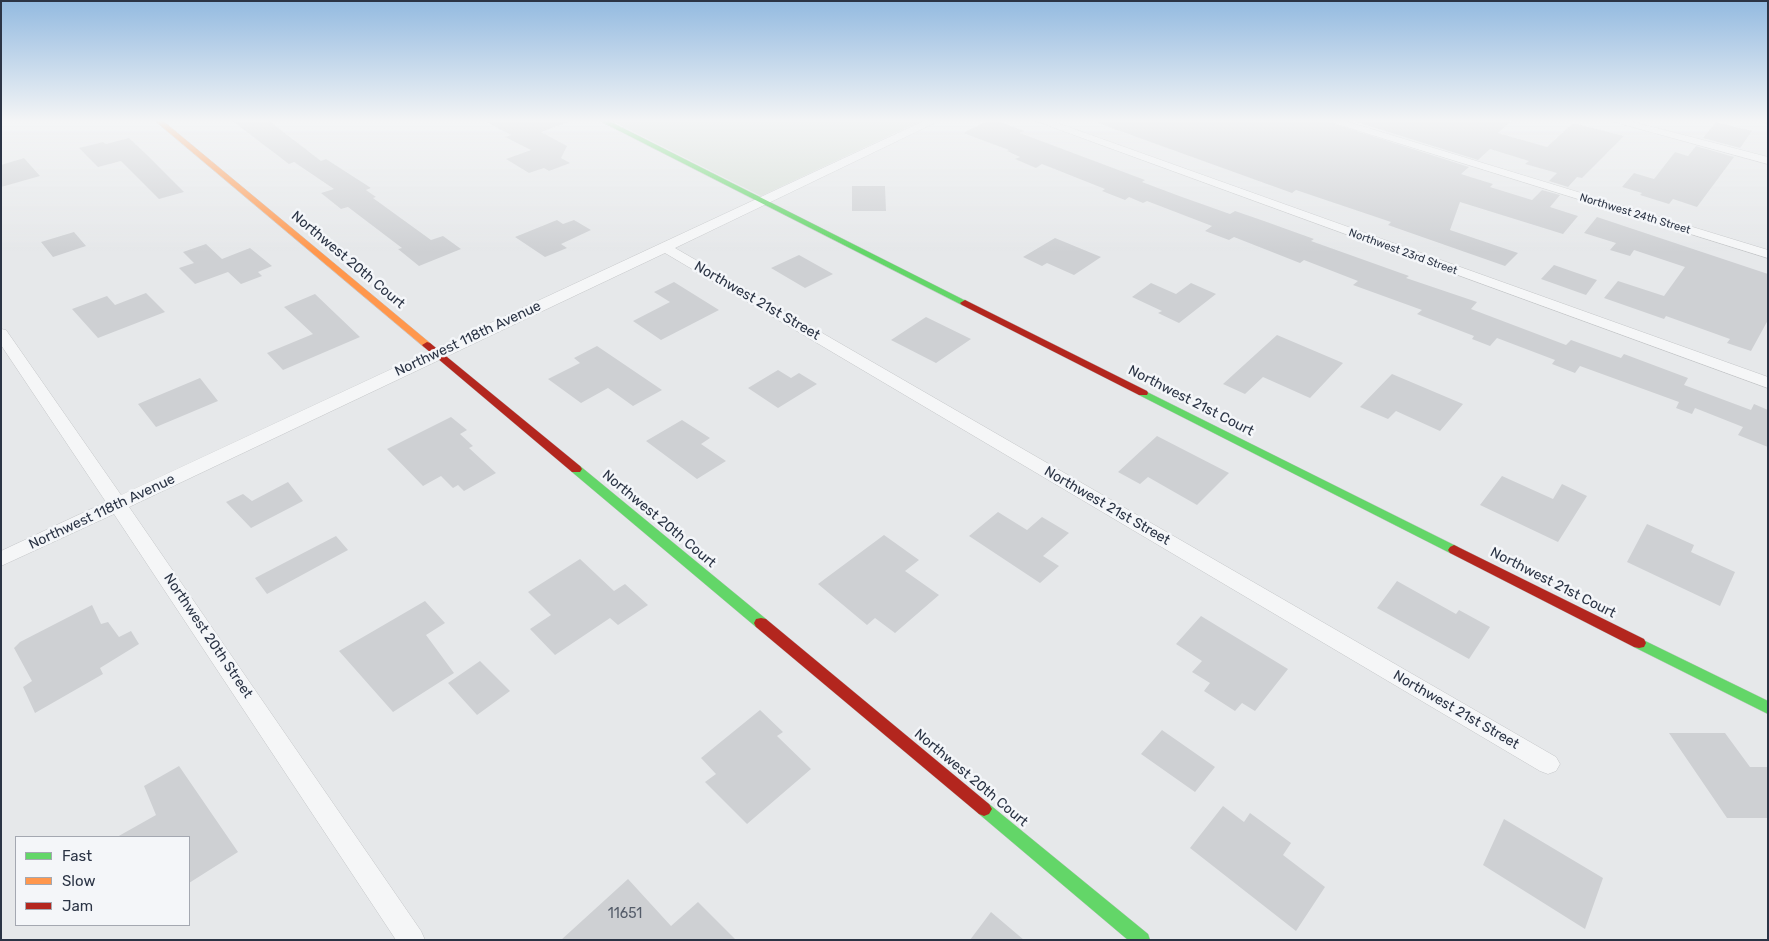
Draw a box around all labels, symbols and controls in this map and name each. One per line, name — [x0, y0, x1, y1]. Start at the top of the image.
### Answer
street label: Northwest 24th Street — [1578, 191, 1692, 237]
street label: Northwest 20th Court — [288, 208, 408, 312]
street label: Northwest 23rd Street — [1347, 226, 1459, 278]
street label: Northwest 21st Street — [691, 258, 823, 344]
street label: Northwest 118th Avenue — [392, 298, 544, 380]
street label: Northwest 21st Court — [1125, 362, 1257, 440]
street label: Northwest 21st Street — [1041, 463, 1173, 549]
street label: Northwest 20th Court — [599, 467, 719, 571]
street label: Northwest 118th Avenue — [26, 471, 178, 553]
street label: Northwest 21st Court — [1487, 544, 1619, 622]
street label: Northwest 20th Street — [160, 570, 256, 702]
street label: Northwest 21st Street — [1390, 667, 1522, 753]
street label: Northwest 20th Court — [911, 726, 1031, 830]
legend — [15, 836, 190, 926]
text: Fast — [62, 847, 92, 865]
text: Slow — [62, 872, 95, 890]
text: Jam — [62, 897, 93, 915]
house number: 11651 — [608, 906, 642, 922]

